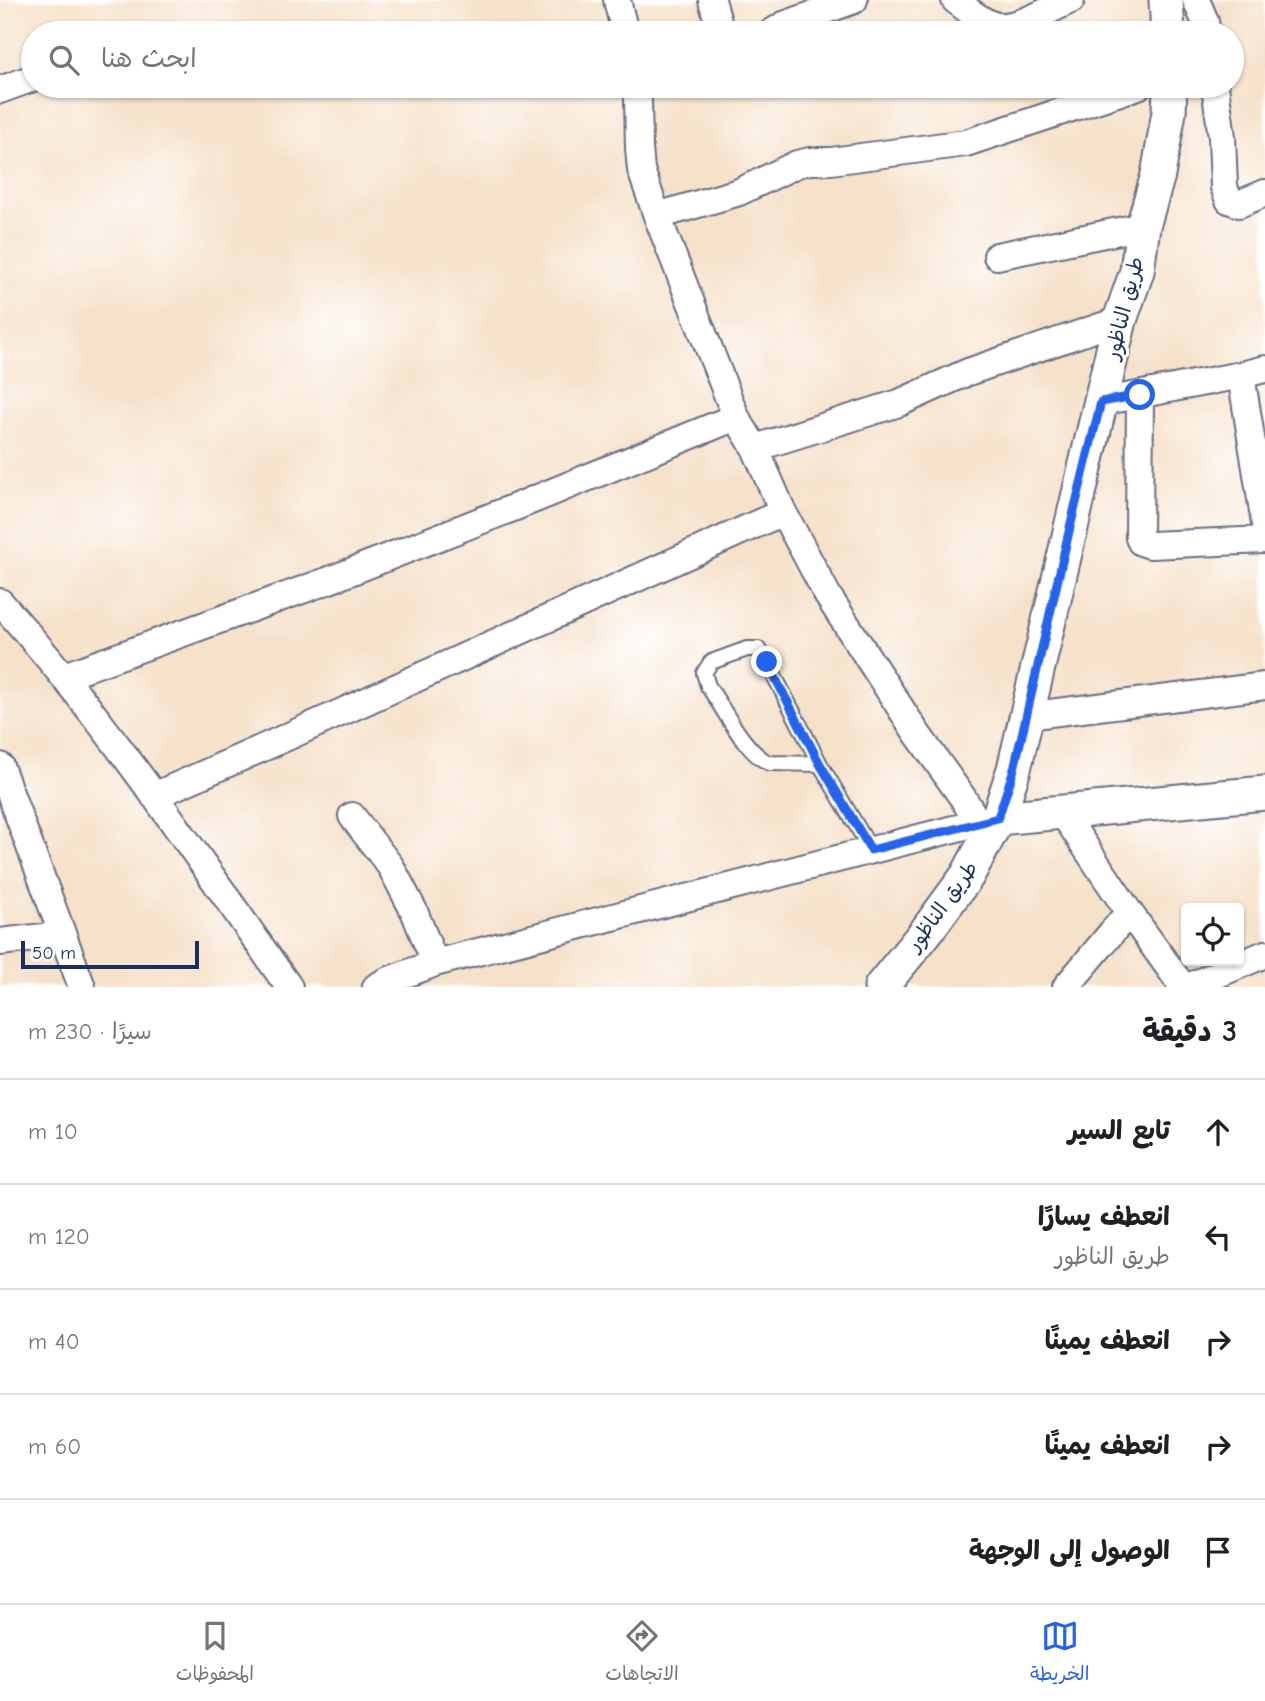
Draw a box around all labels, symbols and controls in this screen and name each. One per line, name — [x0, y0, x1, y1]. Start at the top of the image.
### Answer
search box — [21, 21, 1244, 98]
icon: search — [45, 41, 83, 79]
text: ابحث هنا — [101, 44, 197, 74]
street label: طريق الناظور — [1099, 254, 1150, 364]
route start — [1124, 379, 1155, 410]
route end — [751, 646, 782, 677]
street label: طريق الناظور — [900, 856, 984, 958]
map controls — [1181, 903, 1244, 966]
button: locate — [1181, 903, 1244, 966]
scale bar — [21, 938, 200, 970]
text: 50 m — [32, 942, 76, 964]
text: 3 دقيقة — [1142, 1014, 1237, 1049]
text: سيرًا · 230 m — [28, 1018, 152, 1045]
icon: ahead — [1199, 1113, 1237, 1151]
text: تابع السير — [1068, 1116, 1170, 1146]
text: 10 m — [28, 1118, 78, 1145]
text: انعطف يسارًا — [1038, 1202, 1170, 1232]
icon: left — [1199, 1218, 1237, 1256]
text: 120 m — [28, 1223, 90, 1250]
text: طريق الناظور — [1055, 1243, 1170, 1270]
icon: right — [1199, 1323, 1237, 1361]
text: انعطف يمينًا — [1045, 1326, 1170, 1356]
text: 40 m — [28, 1328, 80, 1355]
icon: right — [1199, 1428, 1237, 1466]
text: انعطف يمينًا — [1045, 1431, 1170, 1461]
text: 60 m — [28, 1433, 81, 1460]
icon: arrive — [1199, 1533, 1237, 1571]
text: الوصول إلى الوجهة — [969, 1536, 1170, 1566]
tab: المحفوظات — [176, 1617, 254, 1690]
tab: الاتجاهات — [605, 1617, 679, 1690]
tab: الخريطة — [1030, 1617, 1089, 1690]

